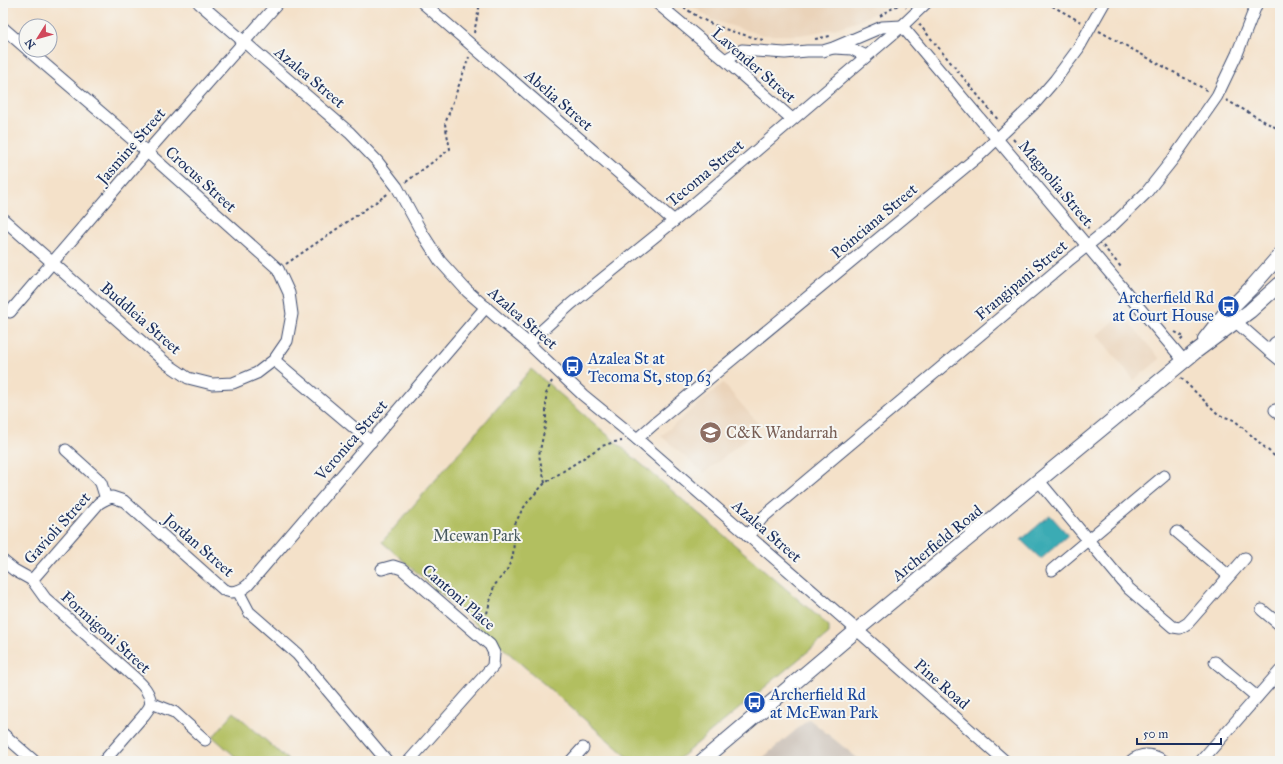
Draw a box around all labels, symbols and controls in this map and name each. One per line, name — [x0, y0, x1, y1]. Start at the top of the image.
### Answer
north arrow — [18, 18, 58, 58]
street label: Lavender Street — [708, 23, 800, 107]
text: N — [22, 36, 38, 51]
street label: Azalea Street — [270, 41, 349, 112]
street label: Abelia Street — [520, 65, 597, 135]
street label: Jasmine Street — [91, 104, 170, 190]
street label: Tecoma Street — [663, 135, 748, 211]
street label: Magnolia Street — [1014, 136, 1098, 231]
street label: Crocus Street — [161, 142, 241, 216]
street label: Poinciana Street — [827, 179, 921, 263]
street label: Frangipani Street — [971, 236, 1072, 325]
street label: Buddleia Street — [97, 278, 185, 358]
street label: Azalea Street — [484, 282, 562, 354]
place label: Archerfield Rd at Court House — [1113, 288, 1214, 325]
bus stop icon: Archerfield Rd at Court House — [1216, 293, 1242, 319]
place label: Azalea St at Tecoma St, stop 63 — [587, 349, 711, 386]
bus stop icon: Azalea St at Tecoma St, stop 63 — [559, 354, 585, 380]
street label: Veronica Street — [310, 396, 391, 485]
school or university icon: C&K Wandarrah — [698, 419, 724, 445]
place label: C&K Wandarrah — [726, 423, 838, 442]
street label: Gavioli Street — [20, 488, 95, 568]
street label: Azalea Street — [728, 495, 806, 567]
street label: Archerfield Road — [887, 501, 986, 586]
street label: Jordan Street — [158, 508, 238, 582]
park label: Mcewan Park — [433, 526, 522, 545]
street label: Cantoni Place — [419, 560, 500, 634]
street label: Formigoni Street — [57, 587, 155, 678]
street label: Pine Road — [911, 655, 973, 713]
place label: Archerfield Rd at McEwan Park — [769, 685, 879, 722]
bus stop icon: Archerfield Rd at McEwan Park — [742, 690, 768, 716]
scale bar — [1137, 720, 1221, 746]
text: 50 m — [1143, 727, 1168, 741]

